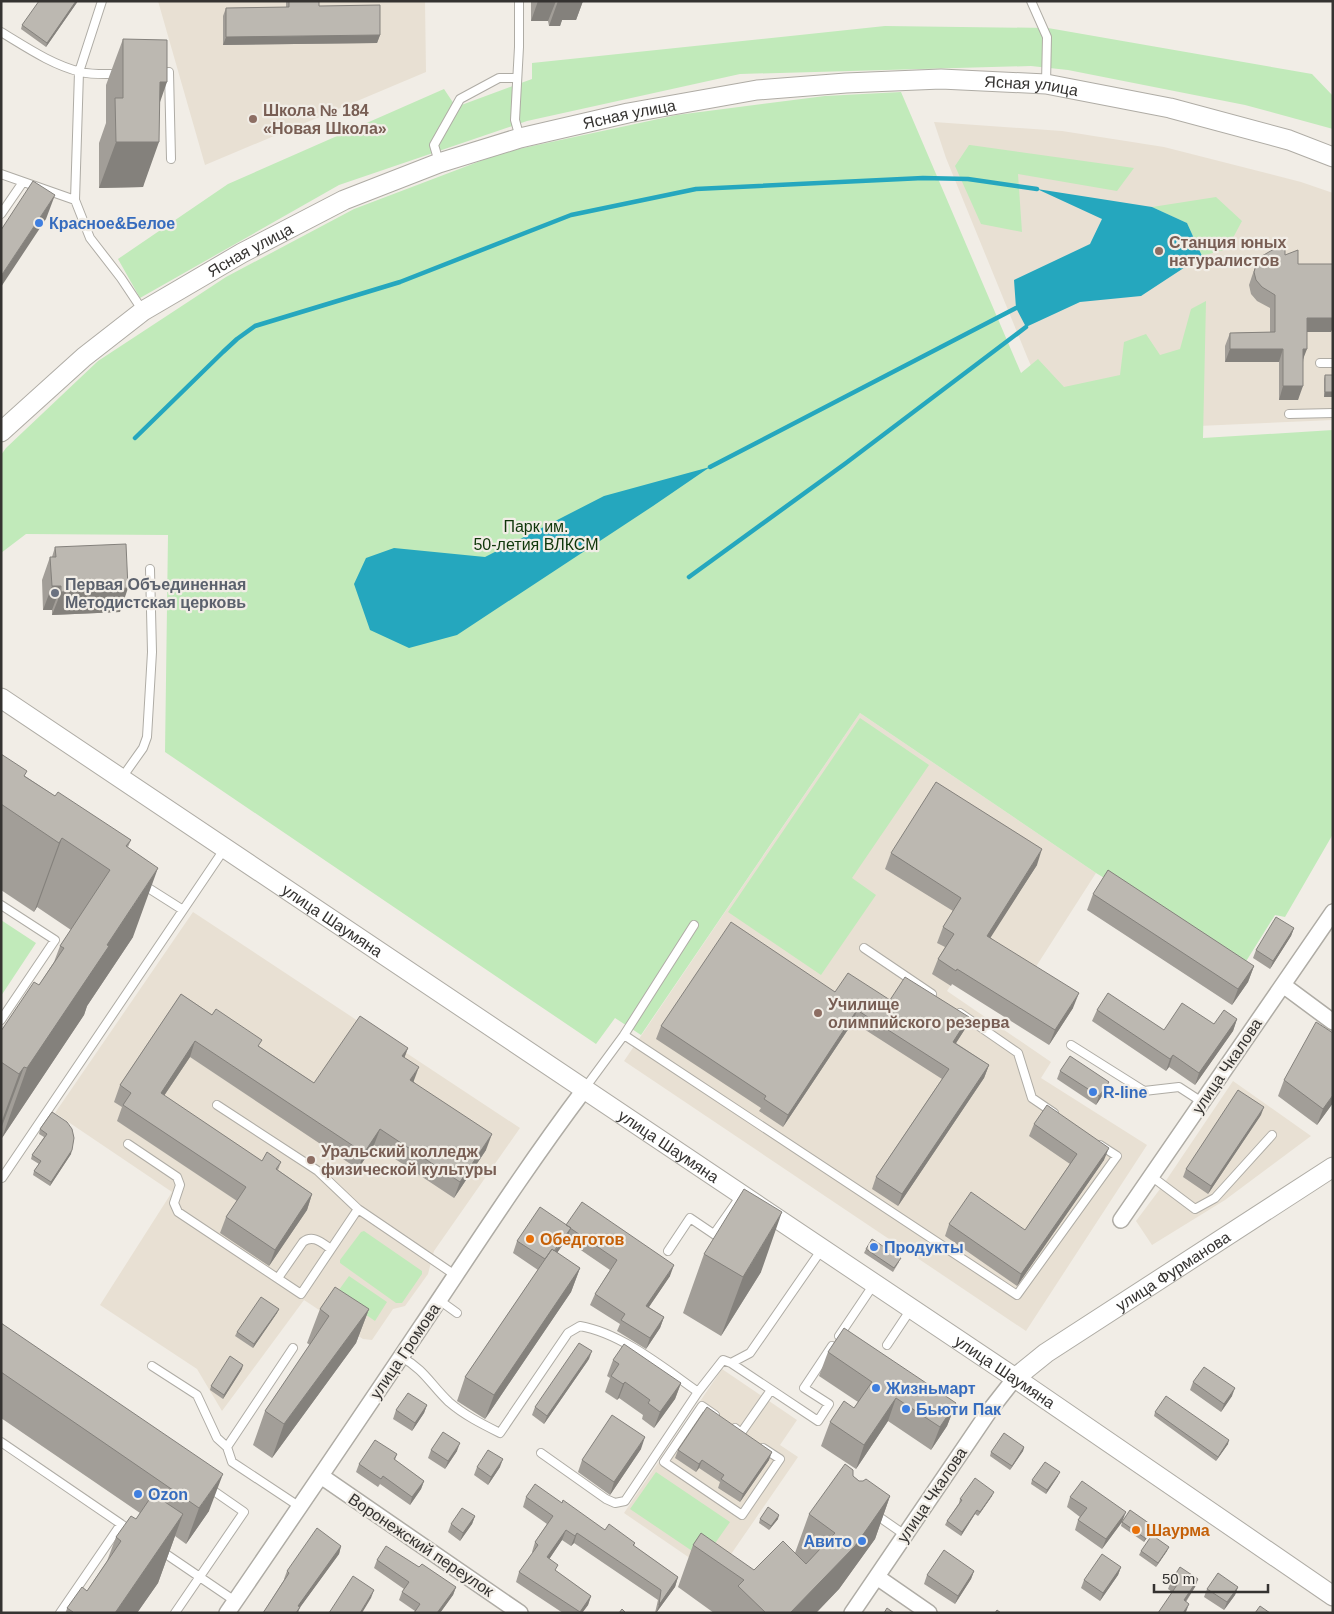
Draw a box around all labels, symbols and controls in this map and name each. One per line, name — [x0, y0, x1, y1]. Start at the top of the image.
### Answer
street label: Ясная улица — [984, 73, 1080, 99]
street label: Ясная улица — [581, 96, 677, 132]
place label: Школа № 184 «Новая Школа» — [263, 102, 387, 137]
marker: Школа № 184 «Новая Школа» — [247, 113, 259, 125]
place label: Красное&Белое — [49, 215, 175, 232]
marker: Красное&Белое — [33, 217, 45, 229]
street label: Ясная улица — [204, 220, 296, 280]
place label: Станция юных натуралистов — [1169, 234, 1286, 269]
marker: Станция юных натуралистов — [1153, 245, 1165, 257]
park label: Парк им. 50-летия ВЛКСМ — [473, 518, 599, 553]
place label: Первая Объединенная Методистская церковь — [65, 576, 246, 611]
marker: Первая Объединенная Методистская церковь — [49, 587, 61, 599]
street label: улица Шаумяна — [279, 881, 386, 960]
place label: Училище олимпийского резерва — [828, 996, 1009, 1031]
marker: Училище олимпийского резерва — [812, 1007, 824, 1019]
street label: улица Чкалова — [1189, 1015, 1265, 1117]
place label: R-line — [1103, 1084, 1148, 1101]
marker: R-line — [1087, 1086, 1099, 1098]
street label: улица Шаумяна — [615, 1106, 722, 1186]
place label: Уральский колледж физической культуры — [321, 1143, 497, 1178]
marker: Уральский колледж физической культуры — [305, 1154, 317, 1166]
street label: улица Фурманова — [1113, 1228, 1233, 1314]
place label: Обедготов — [540, 1231, 625, 1248]
marker: Обедготов — [524, 1233, 536, 1245]
place label: Продукты — [884, 1239, 964, 1256]
marker: Продукты — [868, 1241, 880, 1253]
street label: улица Громова — [367, 1300, 443, 1402]
street label: улица Шаумяна — [952, 1332, 1058, 1411]
place label: Жизньмарт — [885, 1380, 976, 1397]
marker: Жизньмарт — [870, 1382, 882, 1394]
place label: Бьюти Пак — [916, 1401, 1002, 1418]
marker: Бьюти Пак — [900, 1403, 912, 1415]
street label: улица Чкалова — [894, 1444, 970, 1546]
place label: Ozon — [148, 1486, 188, 1503]
marker: Ozon — [132, 1488, 144, 1500]
street label: Воронежский переулок — [345, 1490, 498, 1600]
place label: Шаурма — [1146, 1522, 1210, 1539]
marker: Шаурма — [1130, 1524, 1142, 1536]
place label: Авито — [803, 1533, 852, 1550]
marker: Авито — [856, 1535, 868, 1547]
scale bar — [1154, 1562, 1268, 1594]
text: 50 m — [1162, 1570, 1195, 1587]

